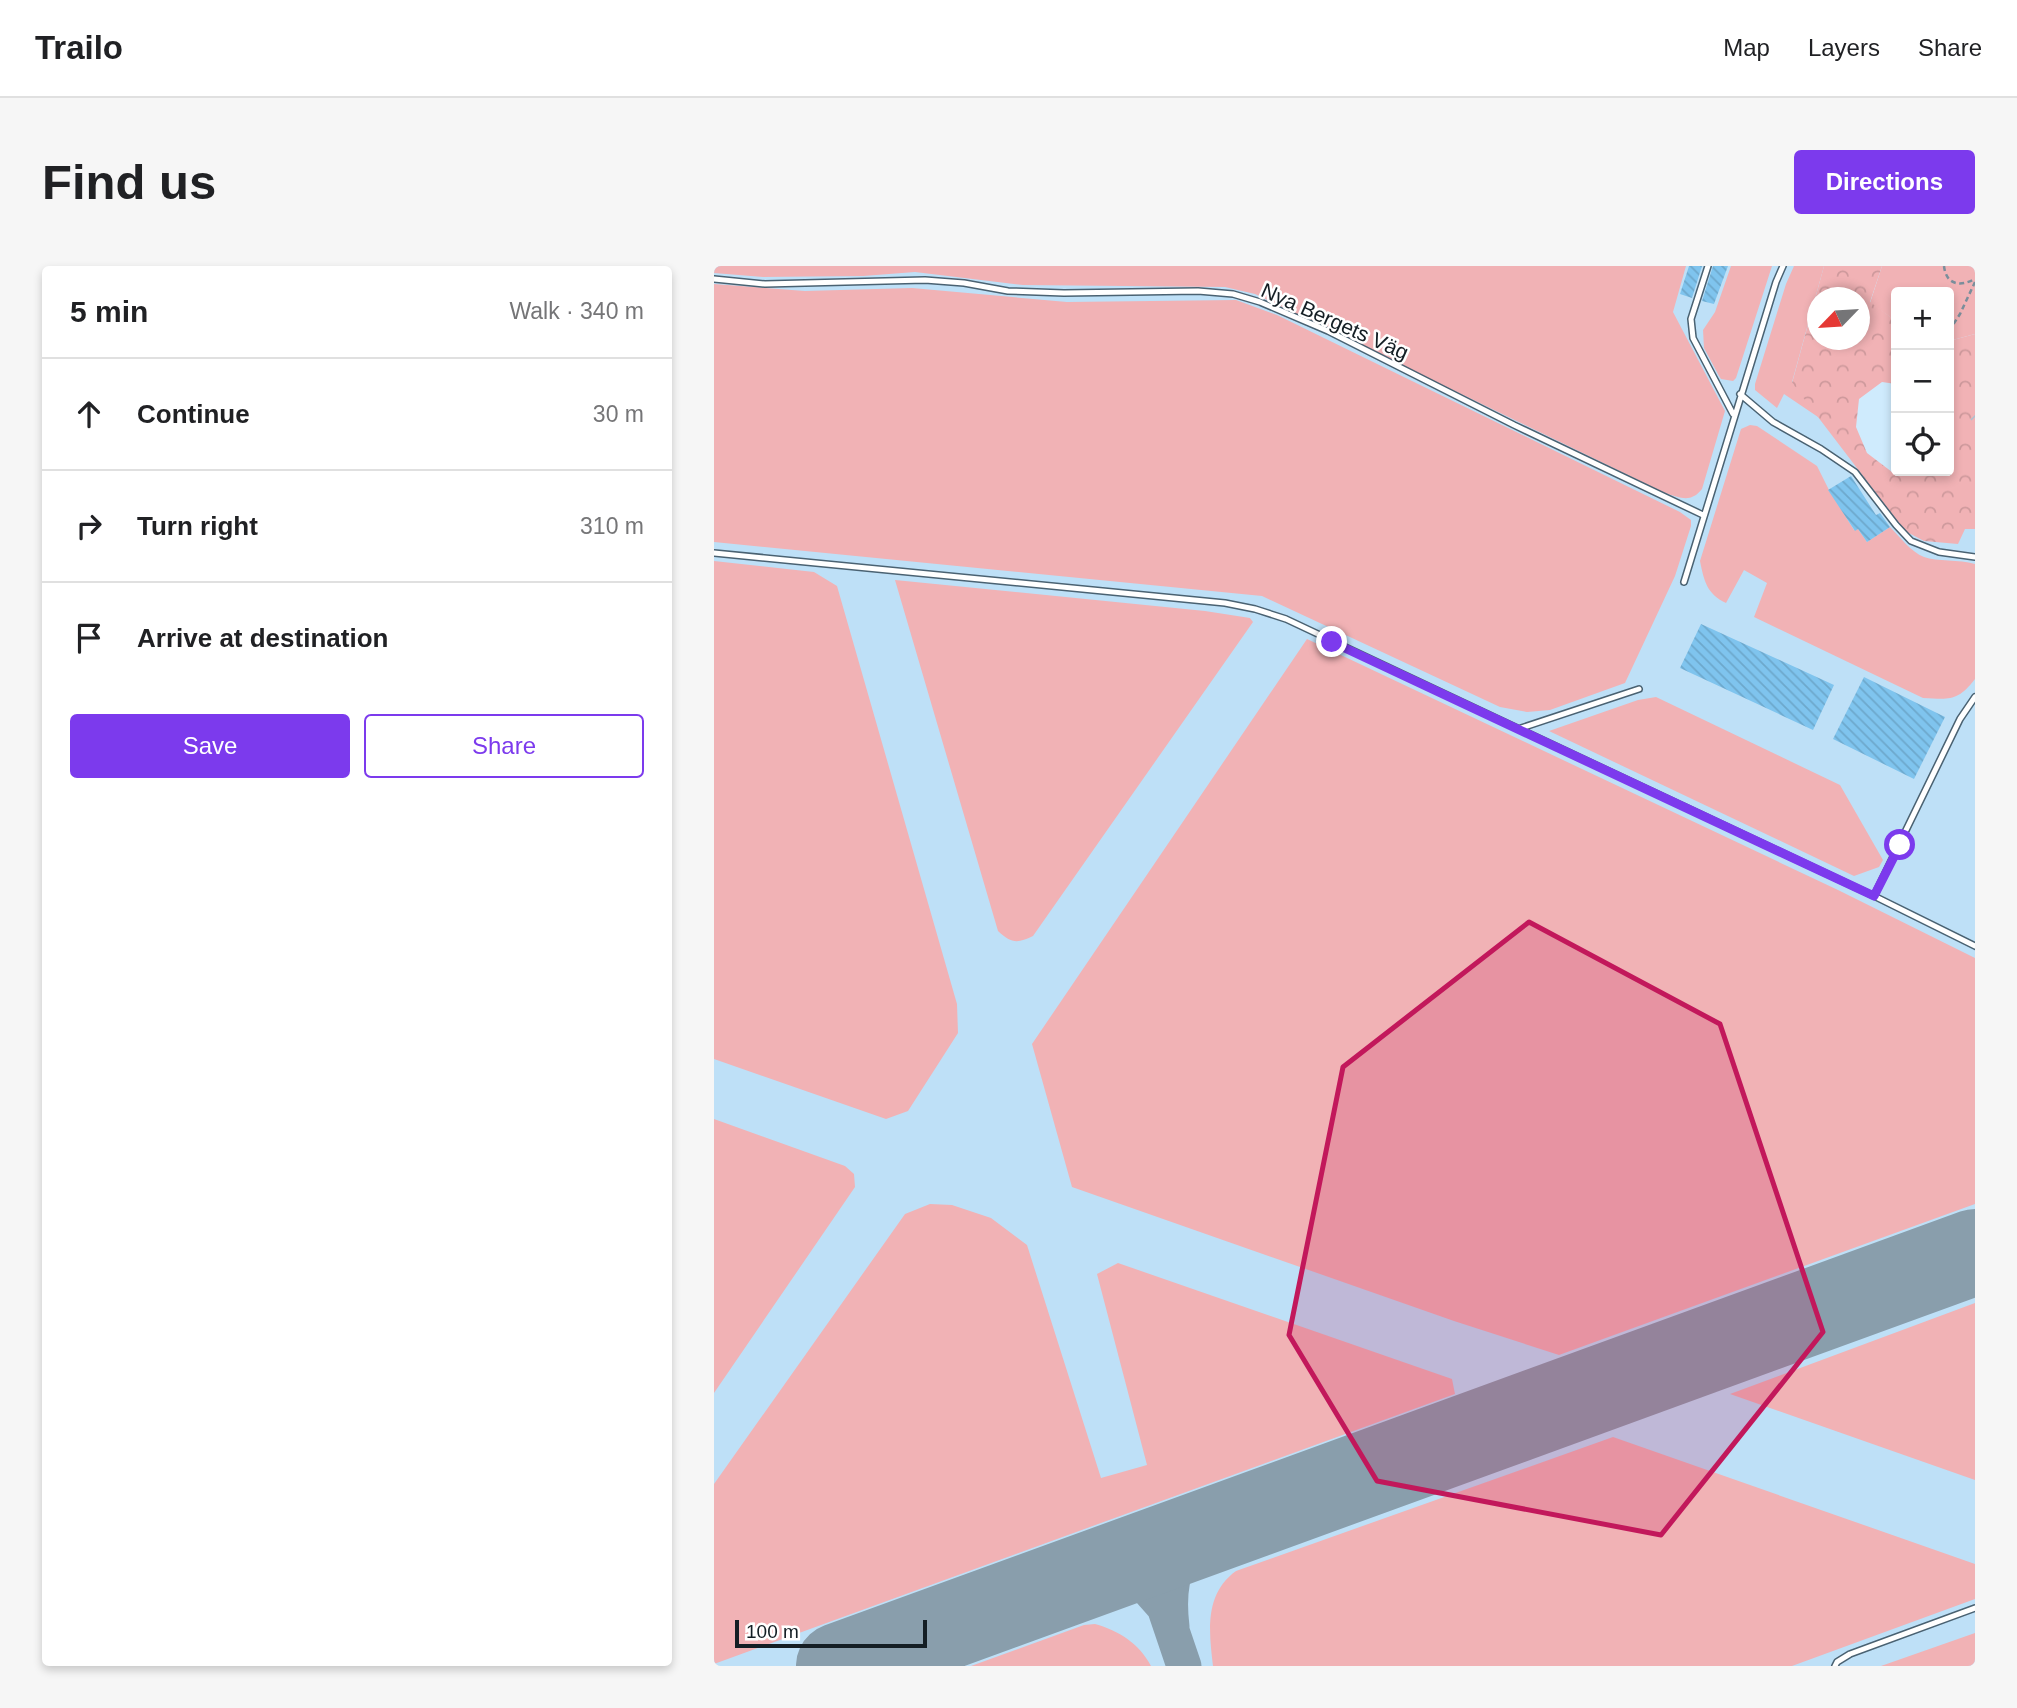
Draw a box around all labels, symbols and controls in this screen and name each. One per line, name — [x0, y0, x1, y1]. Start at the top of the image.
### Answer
text: Trailo — [35, 29, 123, 66]
text: Map — [1723, 34, 1770, 61]
text: Layers — [1808, 34, 1880, 61]
text: Share — [1918, 34, 1982, 61]
button: Directions — [1794, 150, 1975, 214]
text: Find us — [42, 155, 216, 209]
street label: Nya Bergets Väg — [1258, 278, 1412, 364]
north arrow — [1807, 287, 1870, 350]
map controls — [1891, 287, 1954, 476]
button: + — [1891, 287, 1954, 350]
text: 5 min — [70, 295, 148, 328]
text: Walk · 340 m — [509, 298, 644, 324]
button: − — [1891, 350, 1954, 413]
icon: ahead — [70, 395, 108, 433]
text: Continue — [137, 399, 250, 429]
text: 30 m — [593, 401, 644, 427]
button: locate — [1891, 413, 1954, 476]
icon: right — [70, 507, 108, 545]
text: Turn right — [137, 511, 258, 541]
text: 310 m — [580, 513, 644, 539]
icon: arrive — [70, 619, 108, 657]
text: Arrive at destination — [137, 623, 388, 653]
route end — [1316, 626, 1347, 657]
button: Save — [70, 714, 350, 778]
button: Share — [364, 714, 644, 778]
route start — [1884, 829, 1915, 860]
scale bar — [735, 1617, 928, 1649]
text: 100 m — [746, 1621, 799, 1642]

